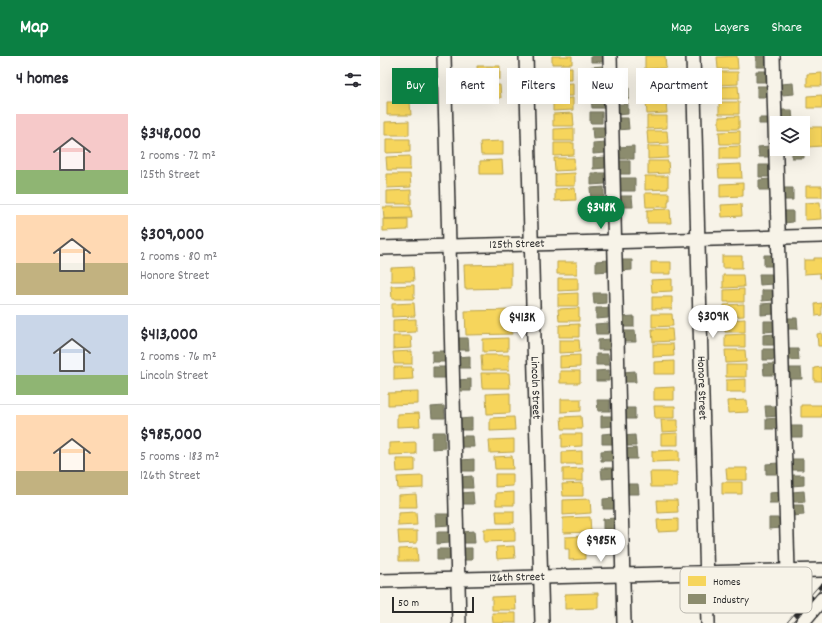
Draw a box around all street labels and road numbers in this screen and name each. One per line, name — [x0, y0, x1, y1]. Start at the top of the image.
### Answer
street label: 125th Street — [489, 235, 545, 254]
street label: Lincoln Street — [526, 356, 545, 420]
street label: Honore Street — [692, 356, 711, 421]
street label: 126th Street — [489, 568, 546, 587]

